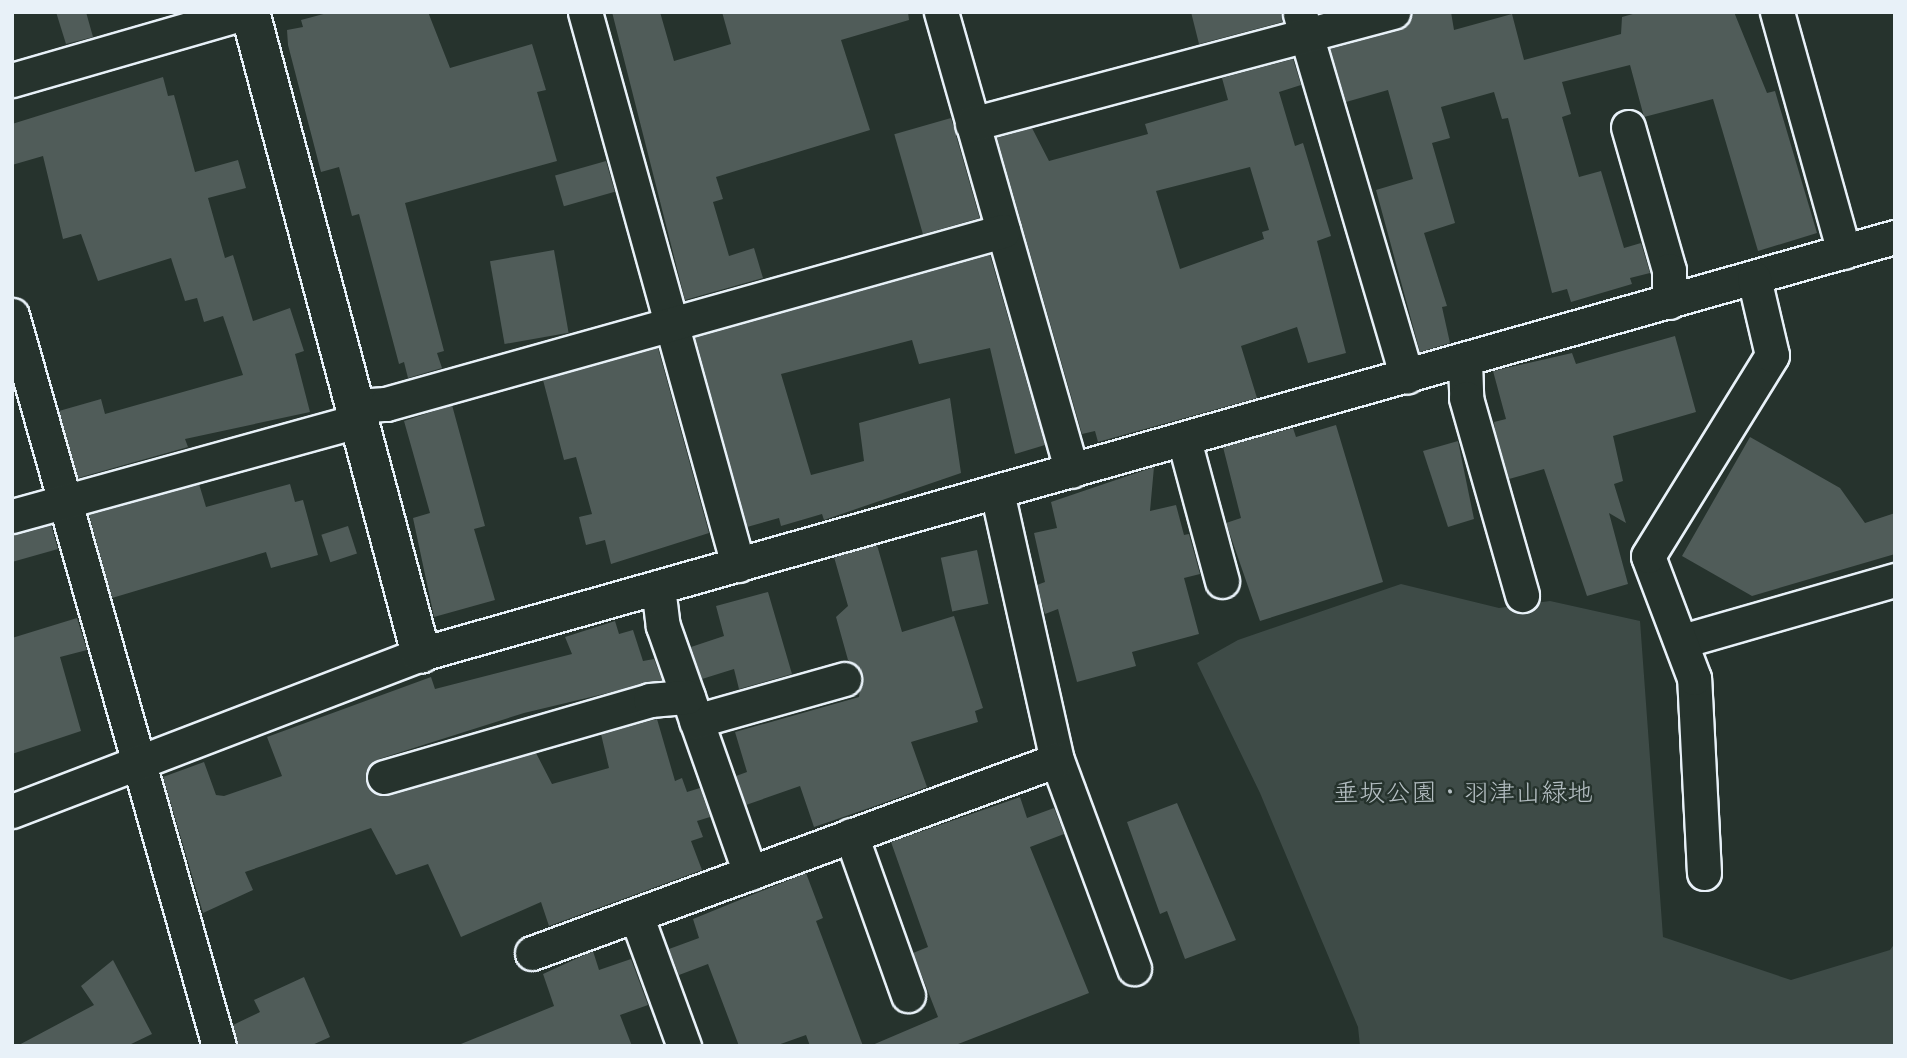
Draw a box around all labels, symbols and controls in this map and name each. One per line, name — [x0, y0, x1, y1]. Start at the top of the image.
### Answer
park label: 垂坂公園・羽津山緑地 — [1333, 778, 1593, 810]

